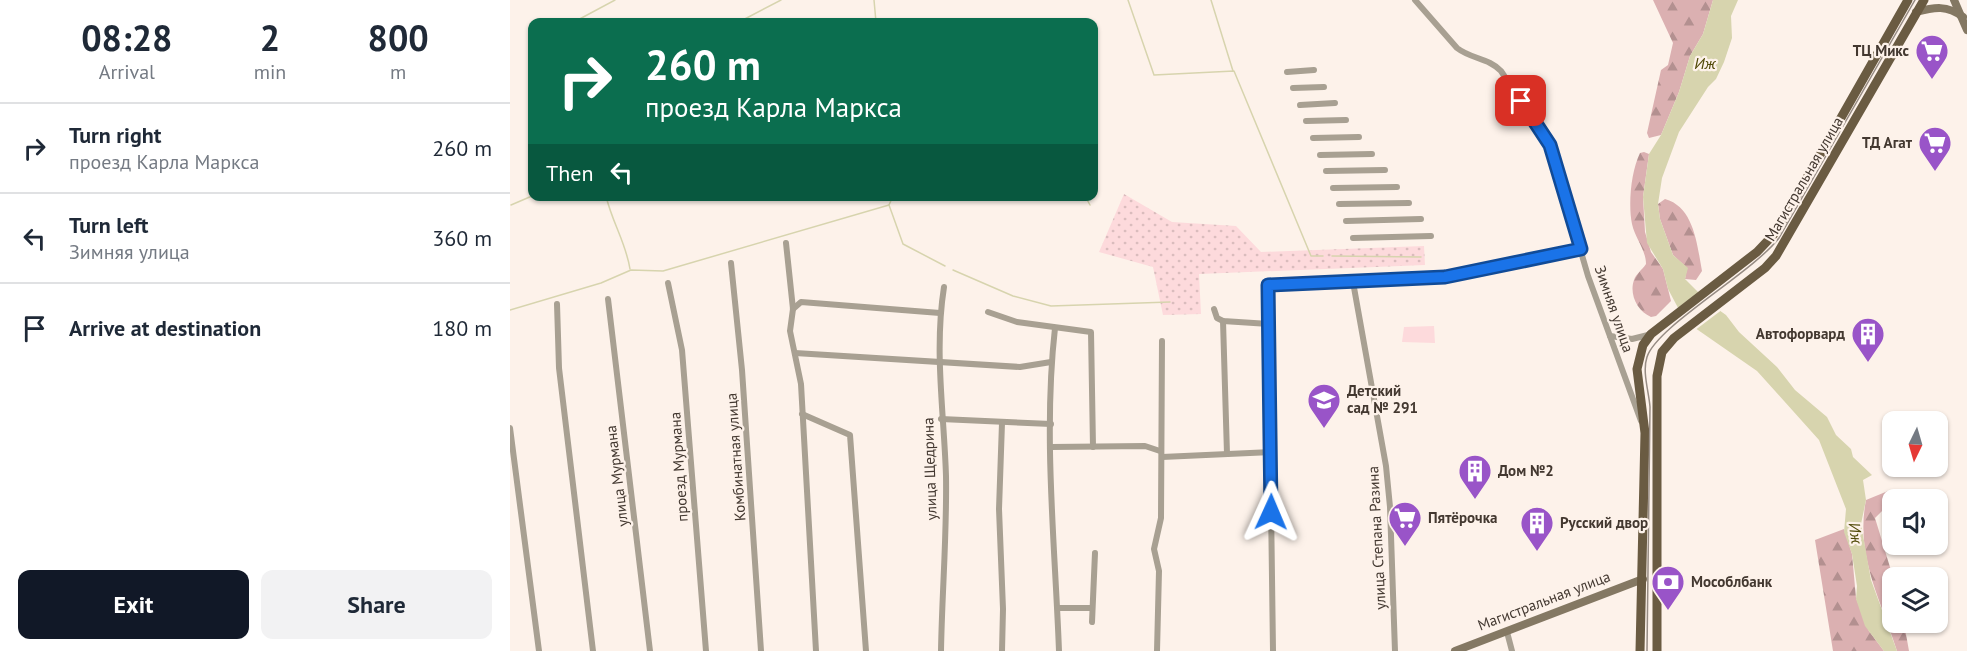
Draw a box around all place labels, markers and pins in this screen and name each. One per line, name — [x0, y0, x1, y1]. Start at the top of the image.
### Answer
supermarket icon: ТЦ Микс — [1914, 33, 1950, 80]
place label: ТЦ Микс — [1853, 41, 1910, 60]
pin — [1495, 75, 1546, 126]
supermarket icon: ТД Агат — [1917, 125, 1953, 172]
place label: ТД Агат — [1862, 133, 1913, 152]
building icon: Автофорвард — [1850, 316, 1886, 363]
place label: Автофорвард — [1756, 324, 1845, 343]
place label: Детский сад № 291 — [1347, 381, 1418, 417]
school or university icon: Детский сад № 291 — [1306, 382, 1342, 429]
building icon: Дом №2 — [1457, 453, 1493, 500]
place label: Дом №2 — [1498, 461, 1554, 480]
supermarket icon: Пятёрочка — [1387, 500, 1423, 547]
building icon: Русский двор — [1519, 505, 1555, 552]
place label: Пятёрочка — [1428, 508, 1497, 527]
place label: Русский двор — [1560, 513, 1648, 532]
bank icon: Мособлбанк — [1650, 564, 1686, 611]
place label: Мособлбанк — [1691, 572, 1773, 591]

